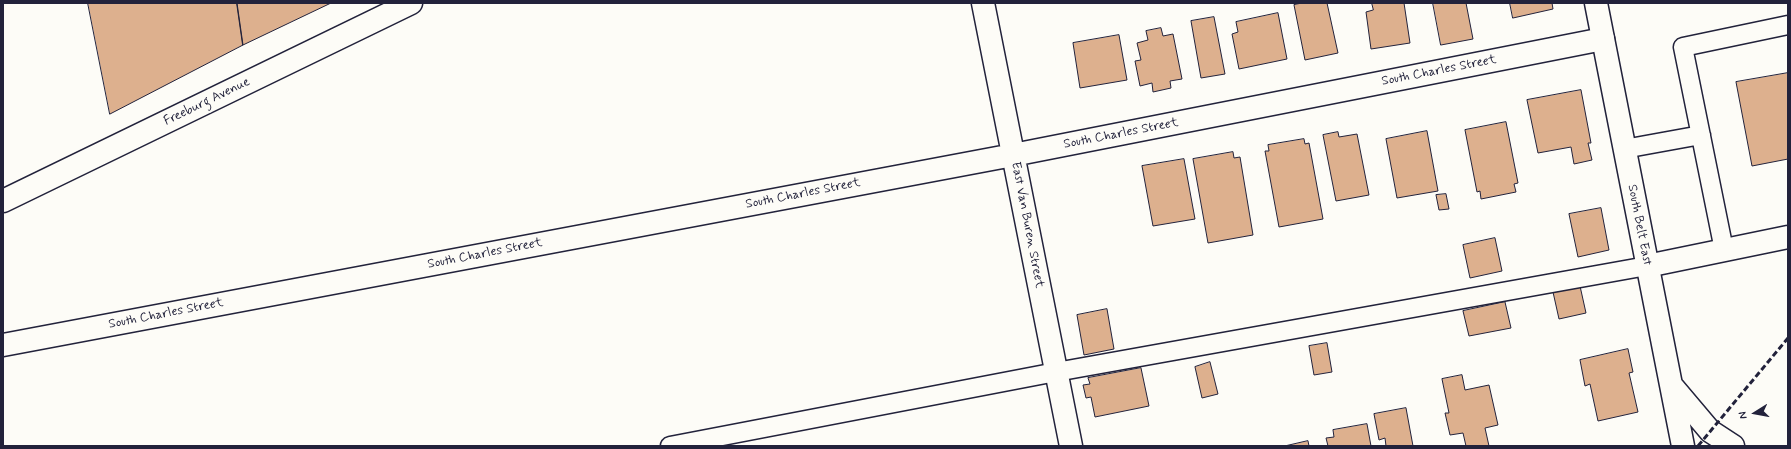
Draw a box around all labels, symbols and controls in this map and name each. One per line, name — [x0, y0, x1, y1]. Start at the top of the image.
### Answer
street label: South Charles Street — [1380, 52, 1498, 90]
street label: Freeburg Avenue — [161, 74, 253, 130]
street label: South Charles Street — [1062, 115, 1180, 153]
street label: East Van Buren Street — [1007, 160, 1047, 290]
street label: South Charles Street — [744, 175, 862, 213]
street label: South Belt East — [1624, 183, 1654, 267]
street label: South Charles Street — [426, 235, 544, 273]
street label: South Charles Street — [107, 295, 225, 333]
north arrow — [1735, 393, 1775, 433]
text: N — [1736, 410, 1751, 420]

